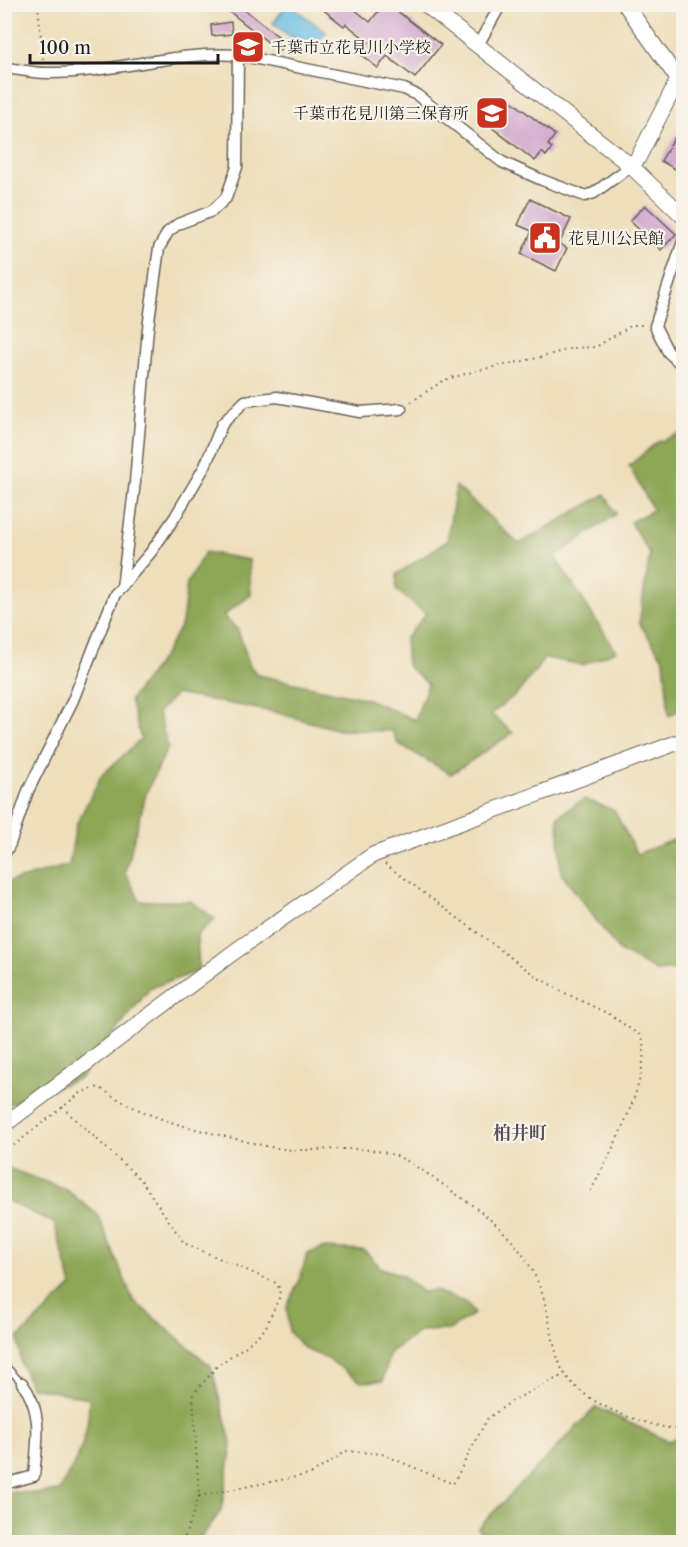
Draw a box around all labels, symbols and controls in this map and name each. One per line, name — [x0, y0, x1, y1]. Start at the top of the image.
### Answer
scale bar — [30, 27, 218, 65]
school or university icon: 千葉市立花見川小学校 — [230, 29, 266, 65]
text: 100 m — [39, 37, 91, 59]
place label: 千葉市立花見川小学校 — [271, 37, 431, 57]
school or university icon: 千葉市花見川第三保育所 — [474, 95, 510, 131]
place label: 千葉市花見川第三保育所 — [293, 103, 469, 123]
public building icon: 花見川公民館 — [527, 220, 563, 256]
place label: 花見川公民館 — [568, 228, 664, 248]
district label: 柏井町 — [493, 1122, 547, 1144]

